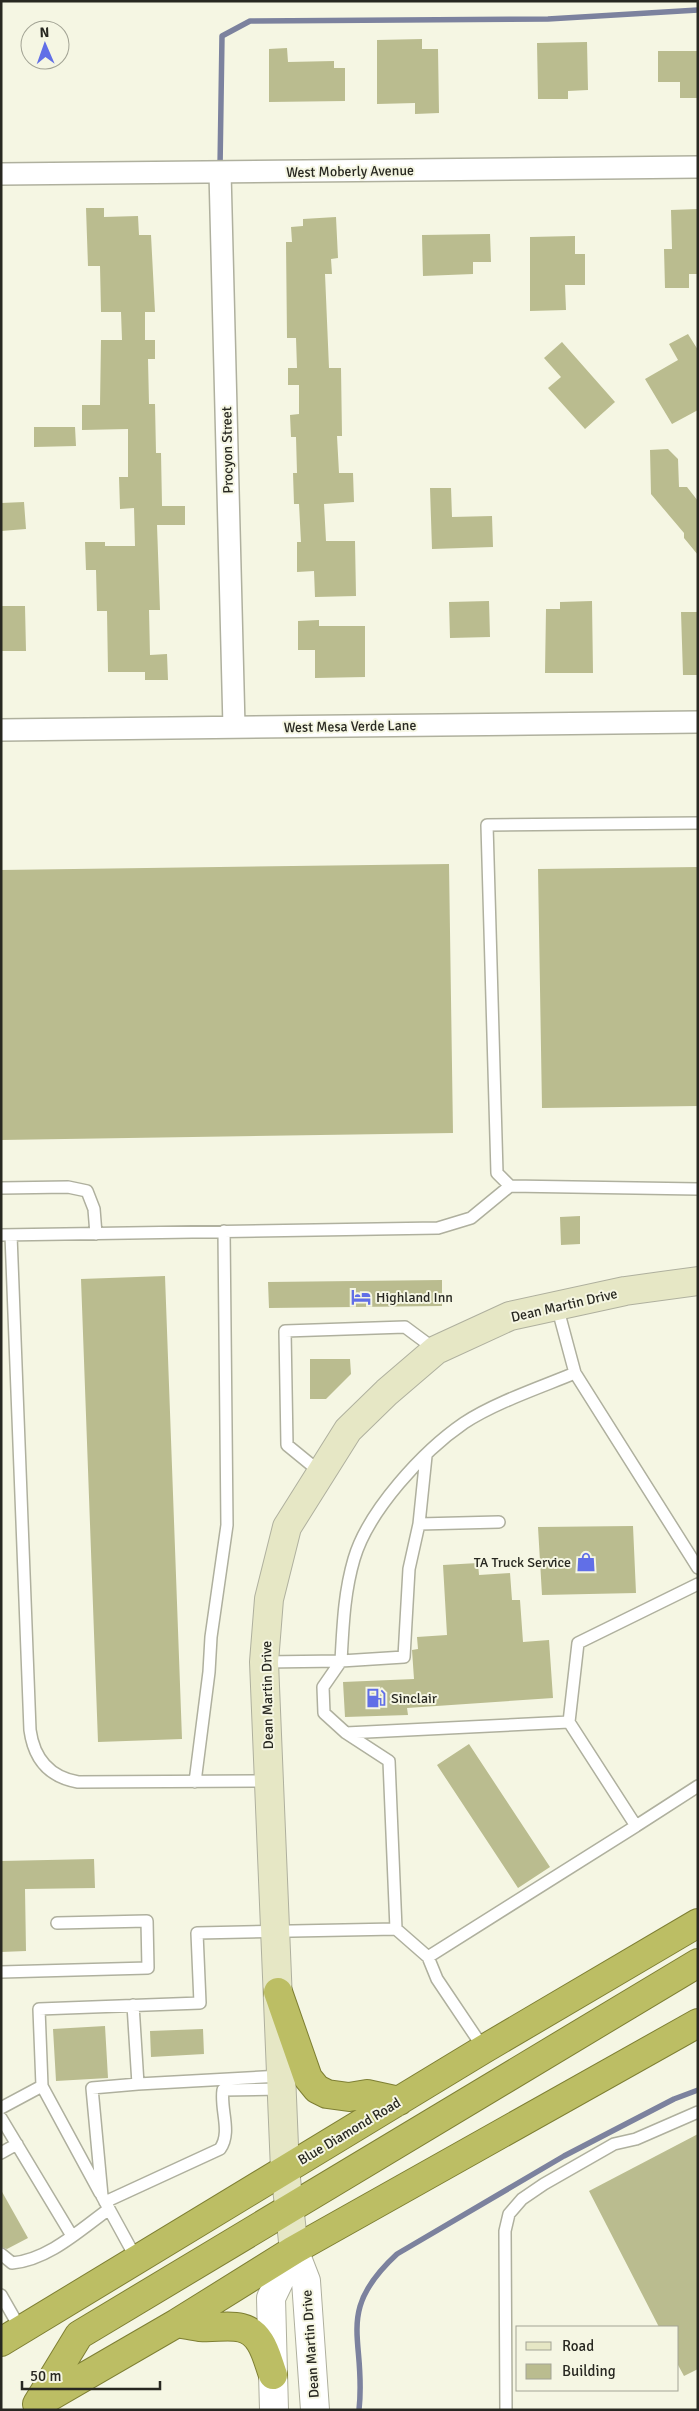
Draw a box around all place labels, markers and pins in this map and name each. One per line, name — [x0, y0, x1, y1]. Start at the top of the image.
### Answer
hotel icon: Highland Inn — [350, 1286, 372, 1308]
place label: Highland Inn — [376, 1289, 453, 1306]
shop icon: TA Truck Service — [575, 1551, 597, 1573]
place label: TA Truck Service — [474, 1554, 571, 1571]
fuel station icon: Sinclair — [365, 1687, 387, 1709]
place label: Sinclair — [391, 1690, 438, 1707]

